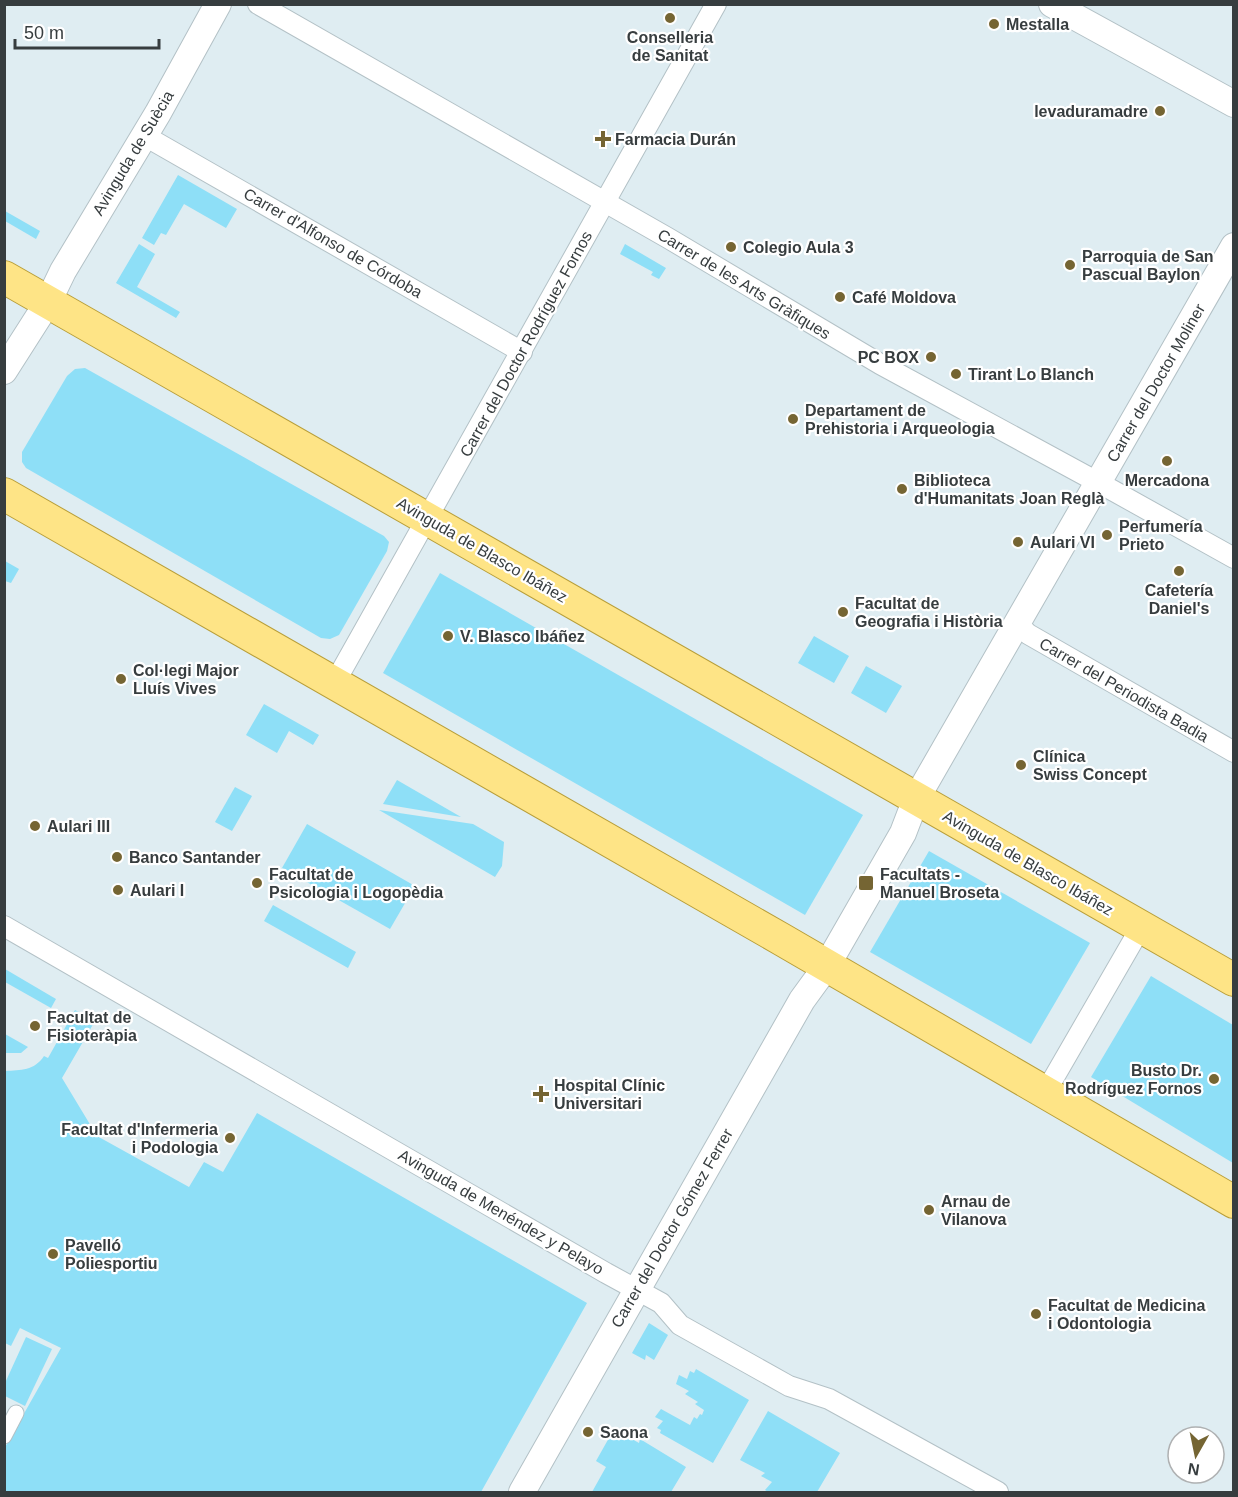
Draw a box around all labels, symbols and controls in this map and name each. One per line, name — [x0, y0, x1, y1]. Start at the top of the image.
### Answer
marker: Conselleria de Sanitat — [663, 11, 677, 25]
scale bar — [15, 12, 159, 50]
place label: Mestalla — [1006, 16, 1069, 33]
marker: Mestalla — [987, 17, 1001, 31]
text: 50 m — [24, 23, 64, 43]
place label: Conselleria de Sanitat — [627, 29, 713, 64]
street label: Avinguda de Suècia — [89, 88, 177, 218]
place label: levaduramadre — [1034, 103, 1148, 120]
marker: levaduramadre — [1153, 104, 1167, 118]
place label: Farmacia Durán — [615, 131, 736, 148]
marker: Farmacia Durán — [596, 132, 610, 146]
street label: Carrer d'Alfonso de Córdoba — [241, 185, 425, 301]
street label: Carrer de les Arts Gràfiques — [655, 226, 833, 342]
street label: Carrer del Doctor Rodríguez Fornos — [457, 228, 595, 460]
place label: Colegio Aula 3 — [743, 239, 854, 256]
marker: Colegio Aula 3 — [724, 240, 738, 254]
place label: Parroquia de San Pascual Baylon — [1082, 248, 1214, 283]
marker: Parroquia de San Pascual Baylon — [1063, 258, 1077, 272]
place label: Café Moldova — [852, 289, 956, 306]
marker: Café Moldova — [833, 290, 847, 304]
street label: Carrer del Doctor Moliner — [1104, 300, 1209, 465]
place label: PC BOX — [858, 349, 919, 366]
marker: PC BOX — [924, 350, 938, 364]
place label: Tirant Lo Blanch — [968, 366, 1094, 383]
marker: Tirant Lo Blanch — [949, 367, 963, 381]
place label: Departament de Prehistoria i Arqueologia — [805, 402, 995, 437]
marker: Departament de Prehistoria i Arqueologia — [786, 412, 800, 426]
marker: Mercadona — [1160, 454, 1174, 468]
place label: Biblioteca d'Humanitats Joan Reglà — [914, 472, 1105, 507]
place label: Mercadona — [1125, 472, 1209, 489]
marker: Biblioteca d'Humanitats Joan Reglà — [895, 482, 909, 496]
street label: Avinguda de Blasco Ibáñez — [394, 494, 570, 606]
place label: Perfumería Prieto — [1119, 518, 1203, 553]
marker: Perfumería Prieto — [1100, 528, 1114, 542]
place label: Aulari VI — [1030, 534, 1095, 551]
marker: Aulari VI — [1011, 535, 1025, 549]
marker: Cafetería Daniel's — [1172, 564, 1186, 578]
place label: Cafetería Daniel's — [1145, 582, 1213, 617]
place label: Facultat de Geografia i Història — [855, 595, 1003, 630]
marker: Facultat de Geografia i Història — [836, 605, 850, 619]
place label: V. Blasco Ibáñez — [460, 628, 585, 645]
marker: V. Blasco Ibáñez — [441, 629, 455, 643]
street label: Carrer del Periodista Badia — [1037, 635, 1212, 745]
place label: Col·legi Major Lluís Vives — [133, 662, 239, 697]
marker: Col·legi Major Lluís Vives — [114, 672, 128, 686]
place label: Clínica Swiss Concept — [1033, 748, 1147, 783]
marker: Clínica Swiss Concept — [1014, 758, 1028, 772]
street label: Avinguda de Blasco Ibáñez — [940, 807, 1116, 919]
place label: Aulari III — [47, 818, 110, 835]
marker: Aulari III — [28, 819, 42, 833]
place label: Banco Santander — [129, 849, 261, 866]
marker: Banco Santander — [110, 850, 124, 864]
place label: Facultat de Psicologia i Logopèdia — [269, 866, 443, 901]
place label: Facultats - Manuel Broseta — [880, 866, 999, 901]
marker: Facultats - Manuel Broseta — [857, 874, 875, 892]
marker: Facultat de Psicologia i Logopèdia — [250, 876, 264, 890]
place label: Aulari I — [130, 882, 184, 899]
marker: Aulari I — [111, 883, 125, 897]
place label: Facultat de Fisioteràpia — [47, 1009, 137, 1044]
marker: Facultat de Fisioteràpia — [28, 1019, 42, 1033]
place label: Busto Dr. Rodríguez Fornos — [1065, 1062, 1202, 1097]
marker: Busto Dr. Rodríguez Fornos — [1207, 1072, 1221, 1086]
place label: Hospital Clínic Universitari — [554, 1077, 665, 1112]
marker: Hospital Clínic Universitari — [532, 1085, 550, 1103]
place label: Facultat d'Infermeria i Podologia — [61, 1121, 218, 1156]
street label: Carrer del Doctor Gómez Ferrer — [608, 1125, 736, 1330]
marker: Facultat d'Infermeria i Podologia — [223, 1131, 237, 1145]
street label: Avinguda de Menéndez y Pelayo — [396, 1146, 607, 1278]
place label: Arnau de Vilanova — [941, 1193, 1010, 1228]
marker: Arnau de Vilanova — [922, 1203, 936, 1217]
place label: Pavelló Poliesportiu — [65, 1237, 157, 1272]
marker: Pavelló Poliesportiu — [46, 1247, 60, 1261]
place label: Facultat de Medicina i Odontologia — [1048, 1297, 1205, 1332]
marker: Facultat de Medicina i Odontologia — [1029, 1307, 1043, 1321]
place label: Saona — [600, 1424, 648, 1441]
marker: Saona — [581, 1425, 595, 1439]
north arrow — [1166, 1425, 1226, 1485]
text: N — [1187, 1460, 1201, 1479]

